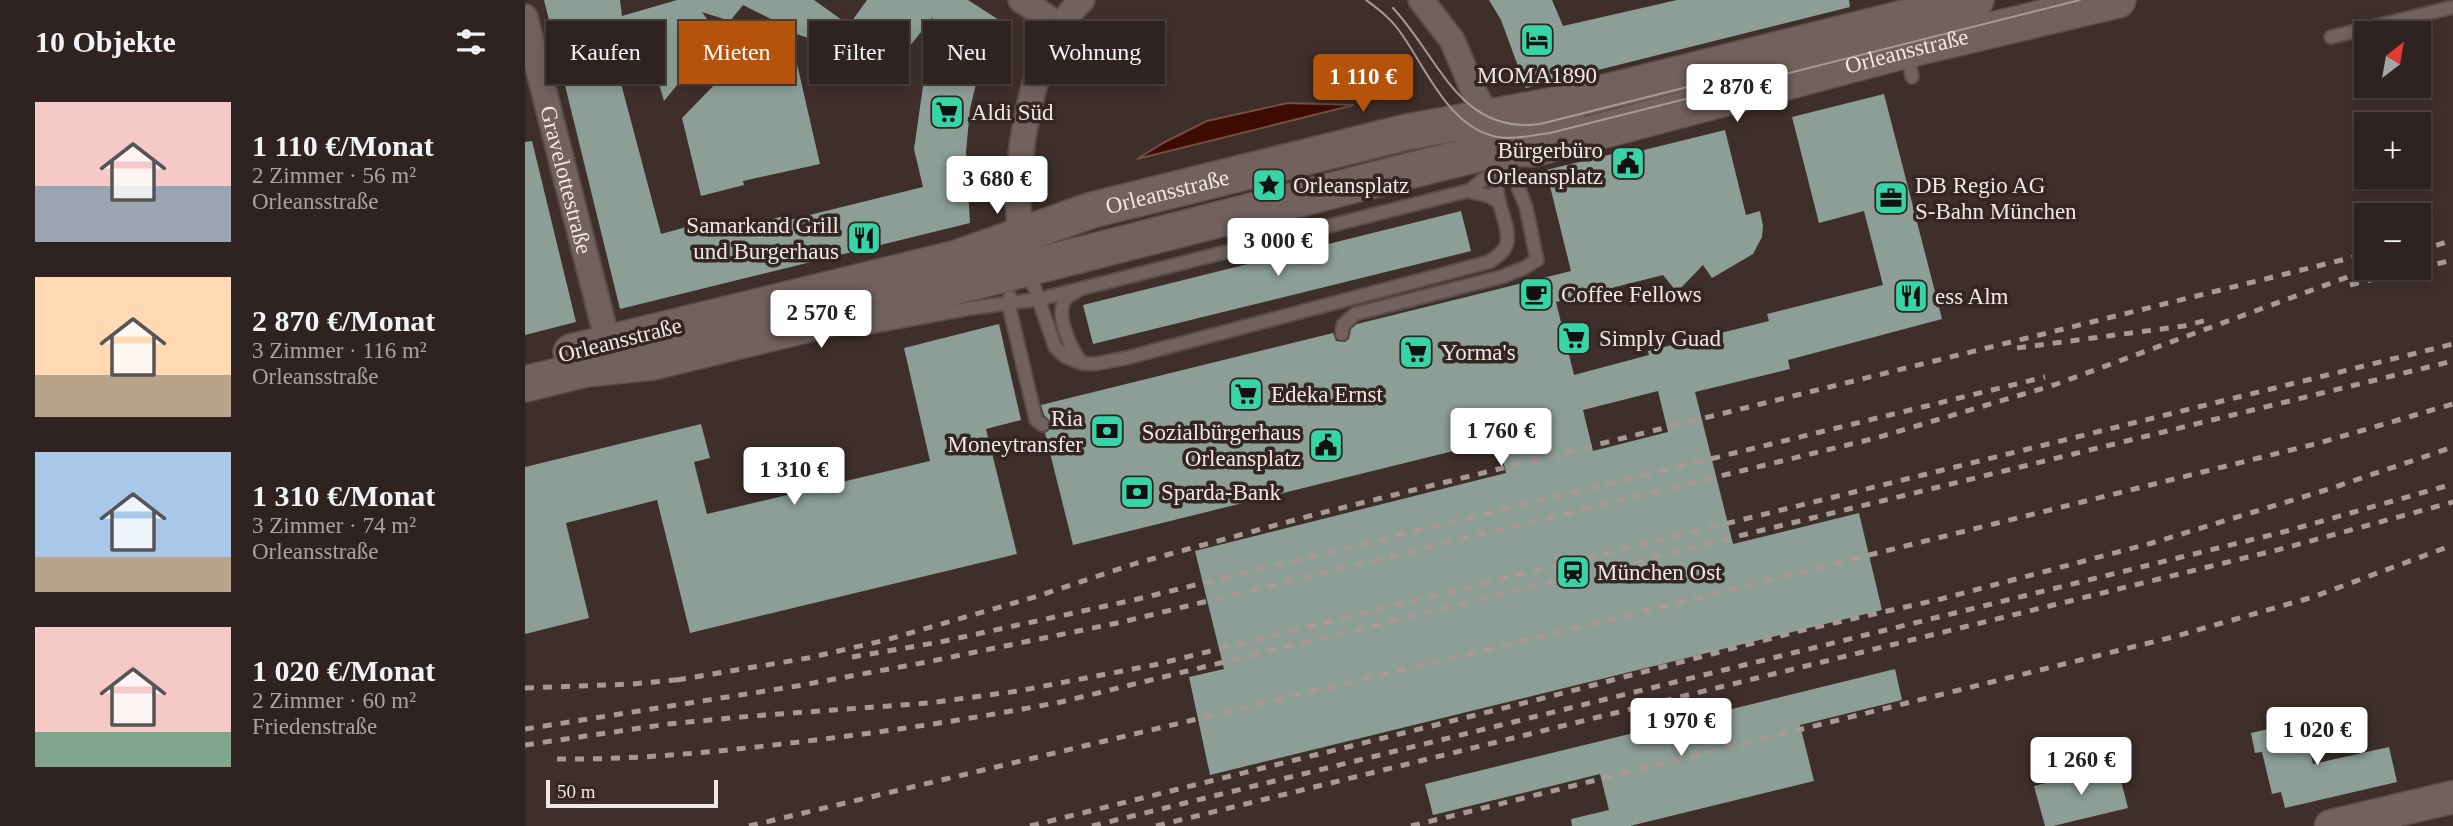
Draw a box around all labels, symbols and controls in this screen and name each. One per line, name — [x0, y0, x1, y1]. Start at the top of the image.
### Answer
chip: Kaufen — [546, 21, 665, 84]
chip: Mieten — [679, 21, 795, 84]
chip: Filter — [809, 21, 909, 84]
chip: Neu — [923, 21, 1011, 84]
chip: Wohnung — [1025, 21, 1165, 84]
hotel icon: MOMA1890 — [1518, 21, 1556, 59]
north arrow — [2354, 21, 2431, 98]
map controls — [2354, 21, 2431, 280]
icon: filters — [452, 23, 490, 61]
street label: Orleansstraße — [1842, 23, 1971, 78]
text: 10 Objekte — [35, 25, 176, 58]
pin: 1 110 € — [1298, 54, 1428, 114]
place label: MOMA1890 — [1477, 63, 1597, 88]
text: 1 110 € — [1329, 64, 1397, 89]
pin: 2 870 € — [1672, 64, 1802, 124]
text: 2 870 € — [1703, 74, 1772, 99]
supermarket icon: Aldi Süd — [928, 93, 966, 131]
place label: Aldi Süd — [971, 100, 1054, 125]
street label: Gravelottestraße — [536, 103, 597, 257]
button: + — [2354, 112, 2431, 189]
text: 1 110 €/Monat — [252, 129, 434, 162]
icon: home — [91, 130, 175, 214]
place label: Bürgerbüro Orleansplatz — [1487, 138, 1603, 189]
public building icon: Bürgerbüro Orleansplatz — [1609, 144, 1647, 182]
pin: 3 680 € — [932, 156, 1062, 216]
text: 2 Zimmer · 56 m² — [252, 163, 416, 188]
street label: Orleansstraße — [1103, 164, 1232, 219]
text: 3 680 € — [963, 166, 1032, 191]
place icon: Orleansplatz — [1250, 166, 1288, 204]
place label: Orleansplatz — [1293, 173, 1409, 198]
place label: DB Regio AG S-Bahn München — [1915, 173, 2077, 224]
office icon: DB Regio AG S-Bahn München — [1872, 179, 1910, 217]
text: Orleansstraße — [252, 189, 378, 214]
button: − — [2354, 203, 2431, 280]
place label: Samarkand Grill und Burgerhaus — [686, 213, 839, 264]
pin: 3 000 € — [1213, 218, 1343, 278]
restaurant icon: Samarkand Grill und Burgerhaus — [845, 219, 883, 257]
text: 3 000 € — [1244, 228, 1313, 253]
cafe icon: Coffee Fellows — [1517, 275, 1555, 313]
restaurant icon: ess Alm — [1892, 277, 1930, 315]
place label: Coffee Fellows — [1561, 282, 1702, 307]
place label: ess Alm — [1935, 284, 2009, 309]
pin: 2 570 € — [756, 290, 886, 350]
text: 2 570 € — [787, 300, 856, 325]
text: 2 870 €/Monat — [252, 304, 435, 337]
icon: home — [91, 305, 175, 389]
street label: Orleansstraße — [556, 313, 684, 367]
supermarket icon: Simply Guad — [1555, 319, 1593, 357]
place label: Simply Guad — [1599, 326, 1722, 351]
supermarket icon: Yorma's — [1397, 333, 1435, 371]
text: 3 Zimmer · 116 m² — [252, 338, 427, 363]
place label: Yorma's — [1441, 340, 1516, 365]
text: Orleansstraße — [252, 364, 378, 389]
supermarket icon: Edeka Ernst — [1227, 375, 1265, 413]
place label: Edeka Ernst — [1271, 382, 1383, 407]
place label: Ria Moneytransfer — [948, 406, 1083, 457]
pin: 1 760 € — [1436, 408, 1566, 468]
bank icon: Ria Moneytransfer — [1088, 412, 1126, 450]
text: 1 760 € — [1467, 418, 1536, 443]
place label: Sozialbürgerhaus Orleansplatz — [1142, 420, 1301, 471]
public building icon: Sozialbürgerhaus Orleansplatz — [1307, 426, 1345, 464]
pin: 1 310 € — [729, 448, 859, 507]
text: 1 310 € — [760, 457, 829, 482]
bank icon: Sparda-Bank — [1118, 473, 1156, 511]
text: 1 310 €/Monat — [252, 479, 435, 512]
icon: home — [91, 480, 175, 564]
place label: Sparda-Bank — [1161, 480, 1282, 505]
text: 3 Zimmer · 74 m² — [252, 513, 416, 538]
text: Orleansstraße — [252, 539, 378, 564]
station icon: München Ost — [1554, 553, 1592, 591]
place label: München Ost — [1597, 560, 1722, 585]
text: 1 020 €/Monat — [252, 654, 435, 687]
icon: home — [91, 655, 175, 739]
text: 2 Zimmer · 60 m² — [252, 688, 416, 713]
pin: 1 970 € — [1616, 698, 1746, 758]
text: 1 970 € — [1647, 708, 1716, 733]
pin: 1 020 € — [2252, 708, 2382, 767]
text: Friedenstraße — [252, 714, 377, 739]
text: 1 020 € — [2283, 717, 2352, 742]
pin: 1 260 € — [2016, 738, 2146, 797]
text: 1 260 € — [2047, 747, 2116, 772]
scale bar — [546, 777, 717, 809]
text: 50 m — [557, 781, 596, 802]

